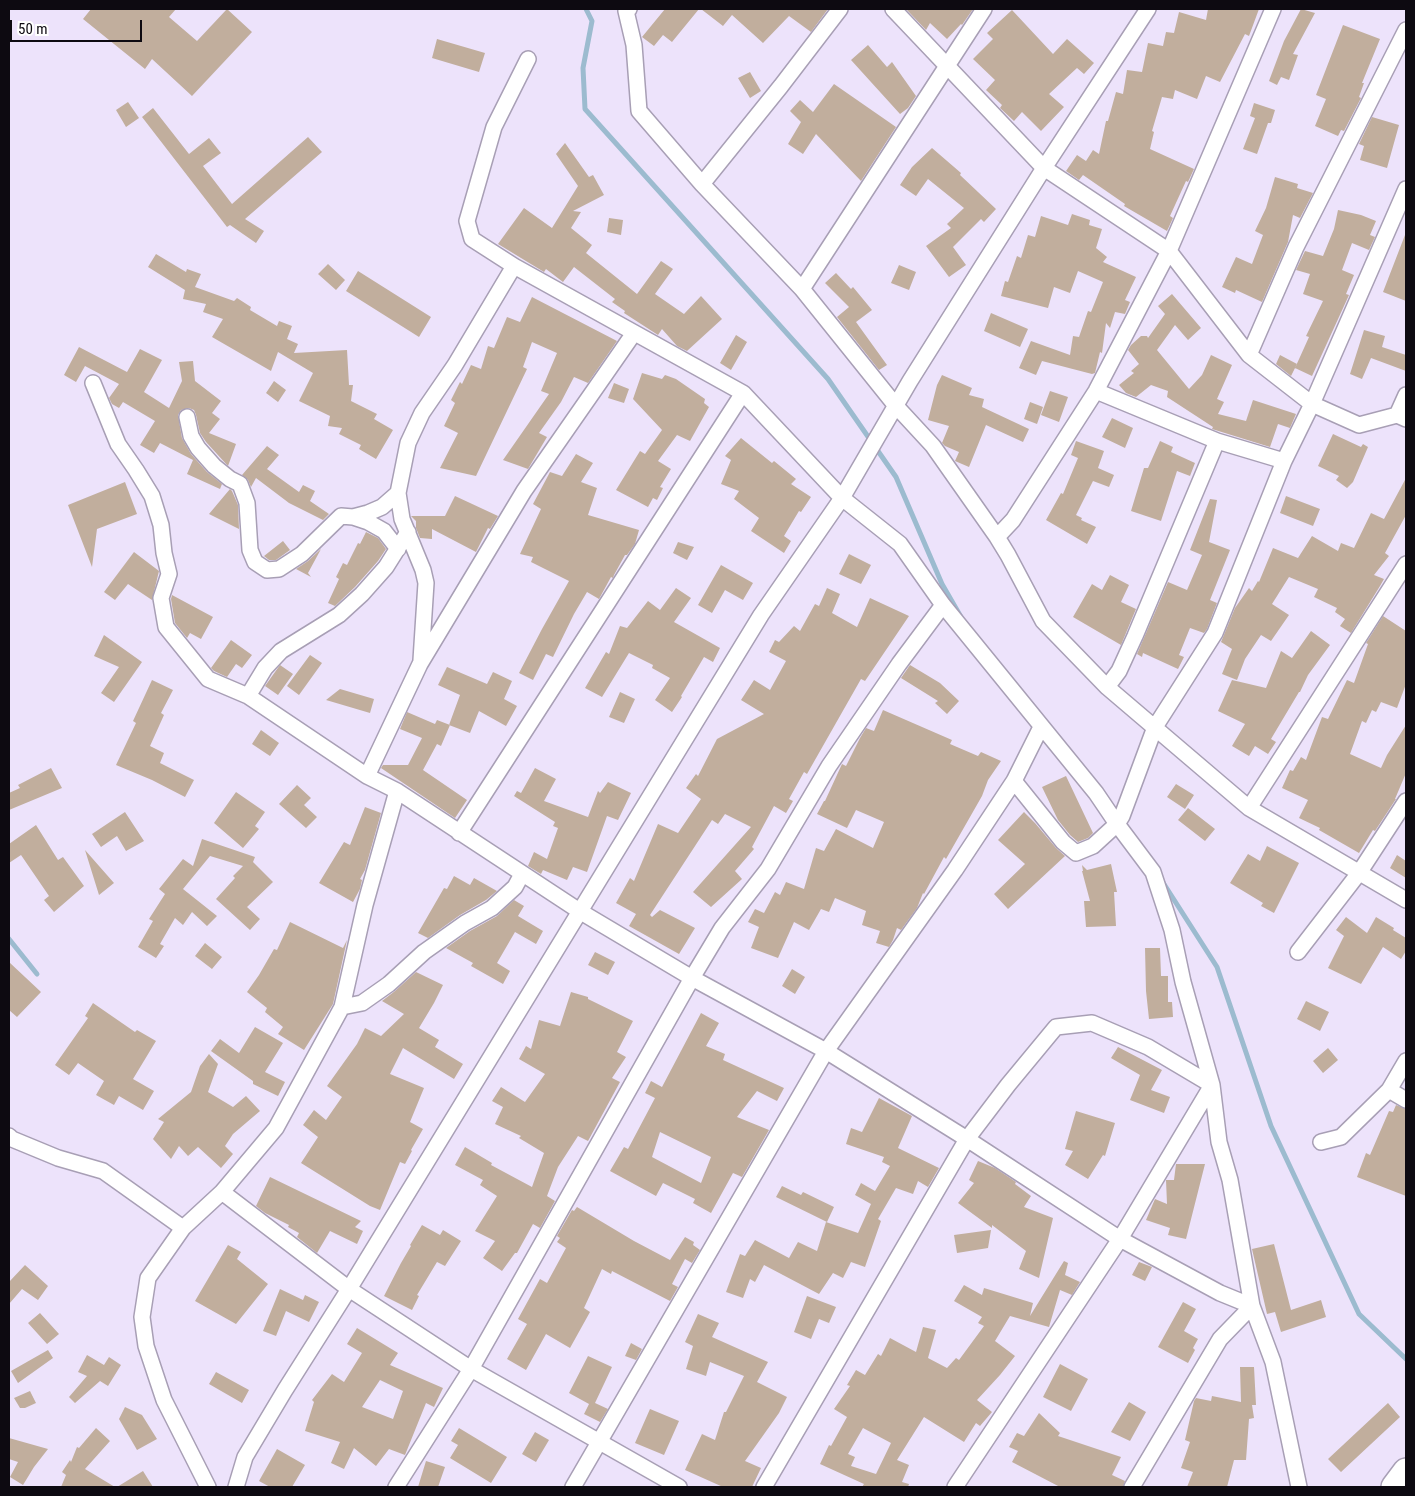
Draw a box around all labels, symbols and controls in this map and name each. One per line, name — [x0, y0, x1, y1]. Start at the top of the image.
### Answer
scale bar — [12, 10, 145, 42]
text: 50 m — [18, 20, 48, 38]

